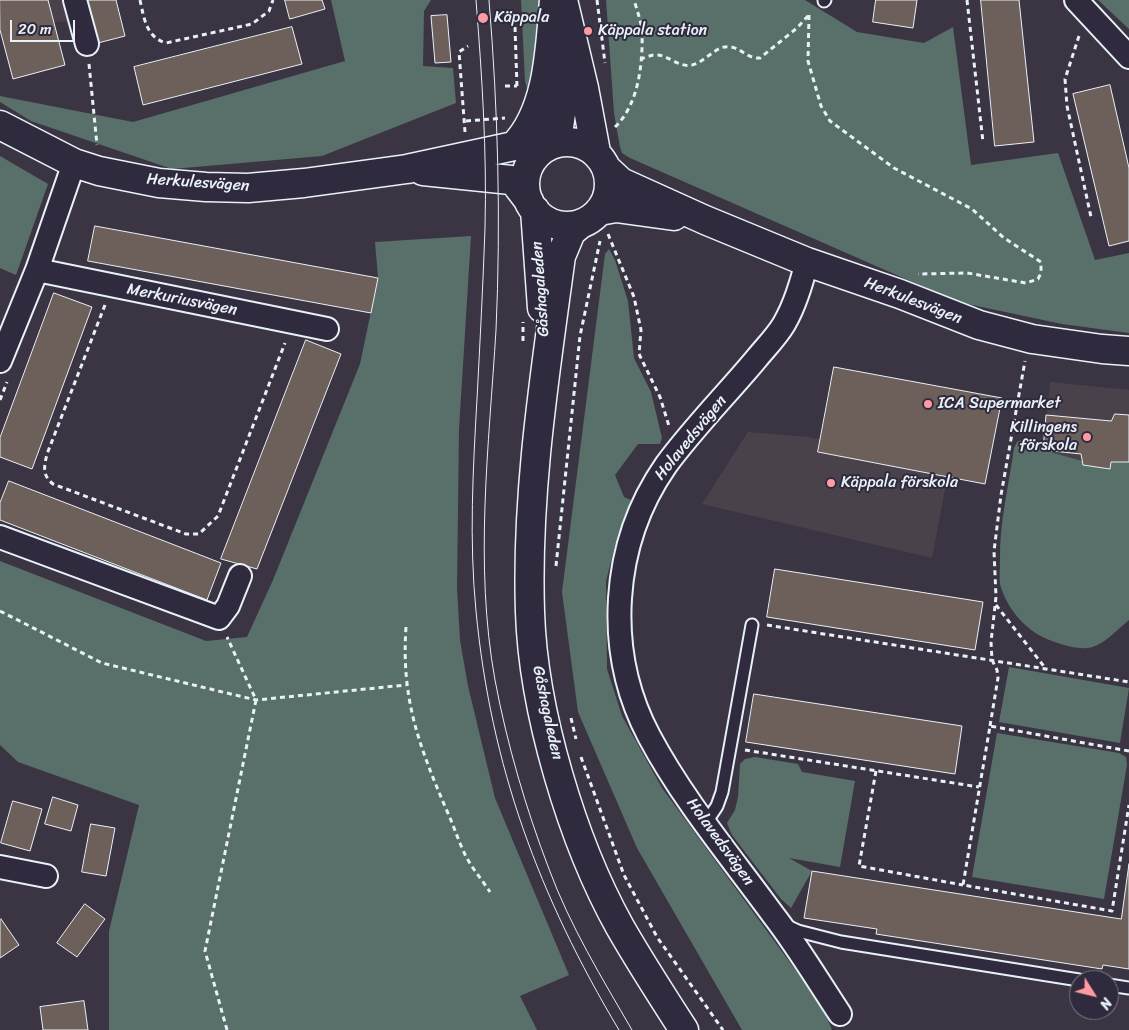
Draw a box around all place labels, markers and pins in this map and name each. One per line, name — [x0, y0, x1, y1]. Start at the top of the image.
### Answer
place label: Käppala — [494, 8, 549, 28]
marker: Käppala — [476, 11, 490, 25]
place label: Käppala station — [598, 21, 707, 41]
marker: Käppala station — [582, 25, 594, 37]
place label: ICA Supermarket — [938, 394, 1061, 414]
marker: ICA Supermarket — [922, 398, 934, 410]
place label: Killingens förskola — [1010, 418, 1077, 456]
marker: Killingens förskola — [1081, 431, 1093, 443]
place label: Käppala förskola — [841, 473, 958, 493]
marker: Käppala förskola — [825, 477, 837, 489]

